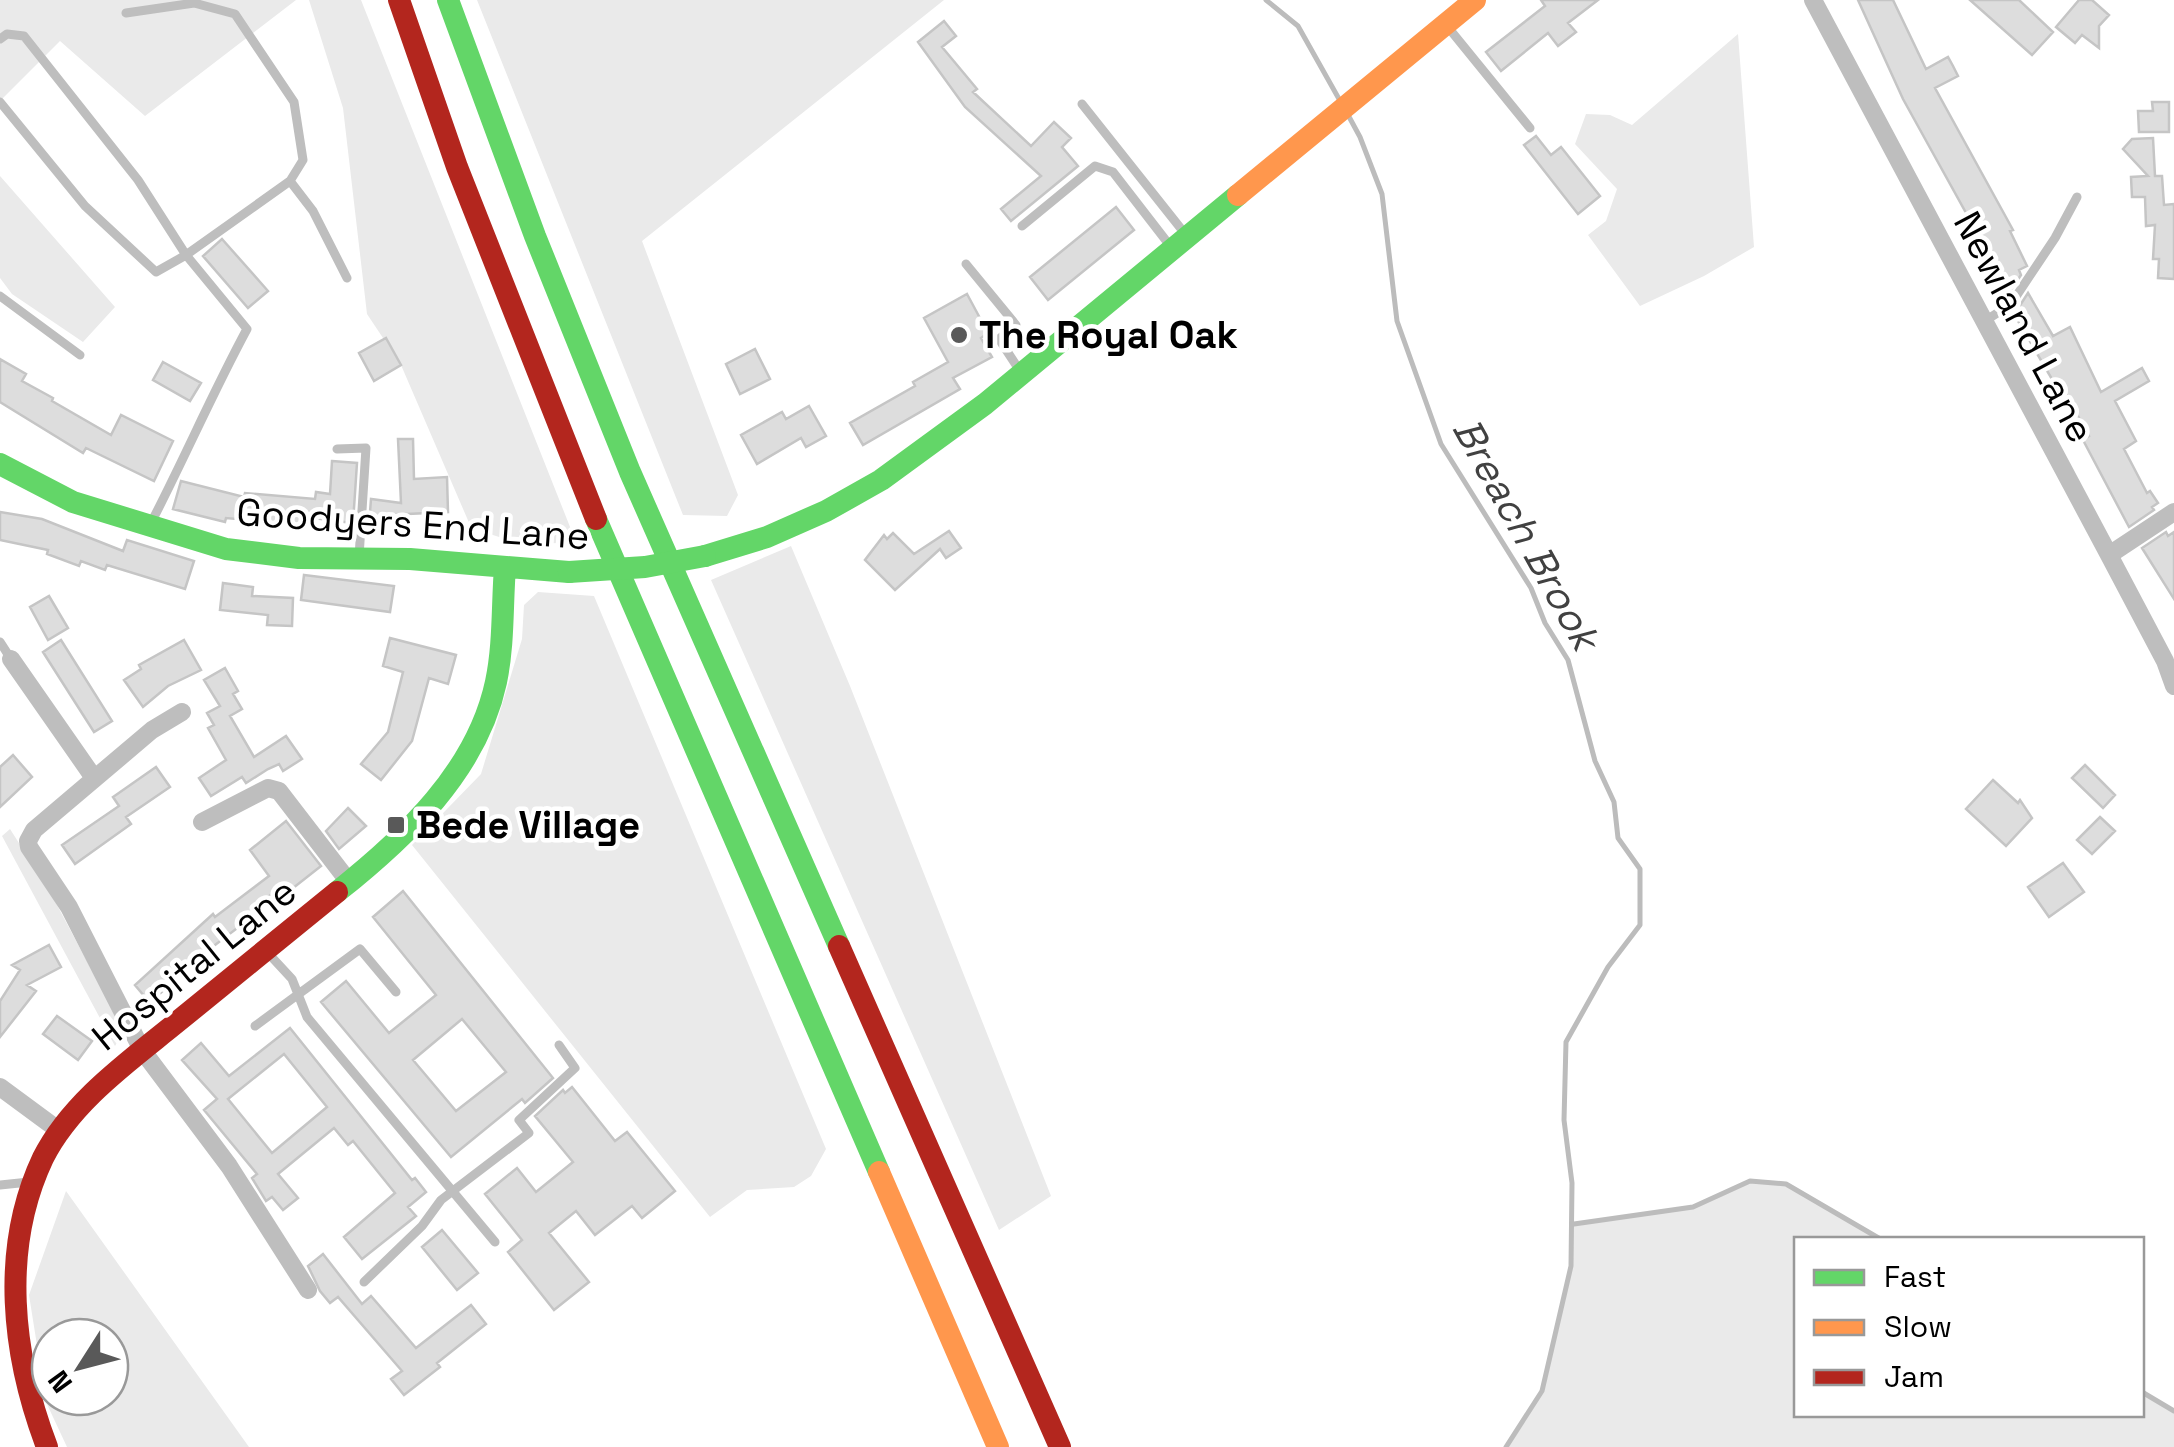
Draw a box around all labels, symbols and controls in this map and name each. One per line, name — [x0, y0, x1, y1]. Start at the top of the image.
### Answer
street label: Newland Lane — [1943, 203, 2105, 451]
place label: The Royal Oak — [979, 311, 1238, 359]
marker: The Royal Oak — [948, 324, 970, 346]
water label: Breach Brook — [1441, 409, 1613, 663]
street label: Goodyers End Lane — [235, 488, 591, 560]
place label: Bede Village — [416, 801, 640, 849]
marker: Bede Village — [385, 814, 407, 836]
street label: Hospital Lane — [82, 867, 306, 1061]
legend — [1794, 1237, 2144, 1417]
text: Fast — [1884, 1257, 1946, 1296]
text: Slow — [1884, 1307, 1952, 1346]
north arrow — [30, 1317, 130, 1417]
text: Jam — [1884, 1357, 1944, 1396]
text: N — [40, 1364, 80, 1400]

